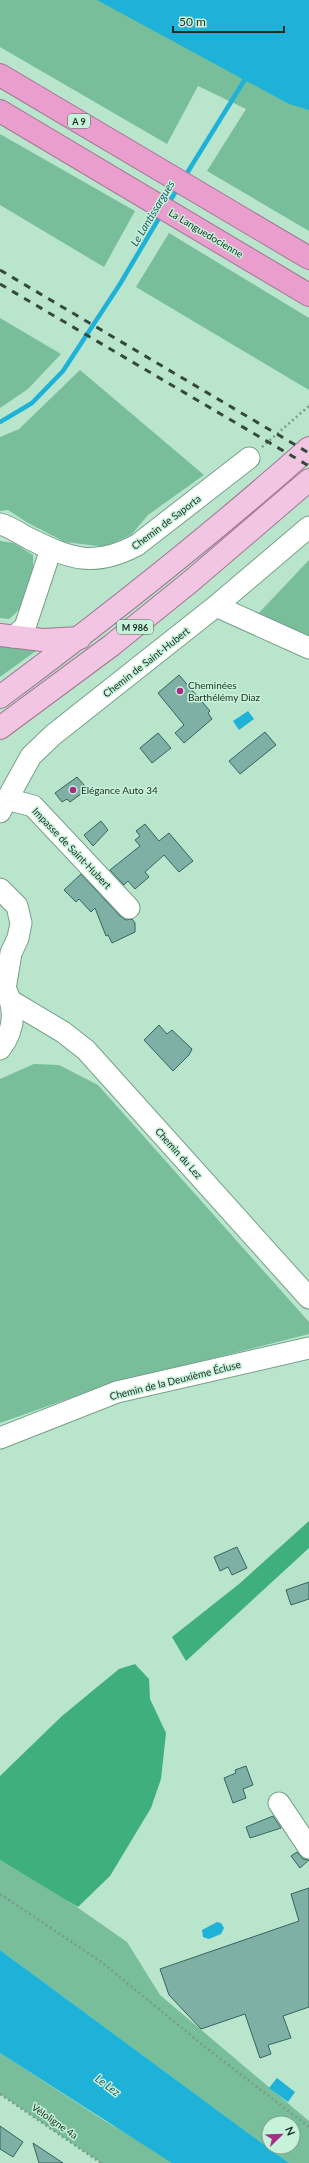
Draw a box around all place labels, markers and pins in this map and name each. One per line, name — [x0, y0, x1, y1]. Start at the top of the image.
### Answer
place label: Cheminées Barthélémy Diaz — [188, 679, 261, 703]
marker: Cheminées Barthélémy Diaz — [175, 686, 185, 696]
place label: Elégance Auto 34 — [81, 784, 158, 796]
marker: Elégance Auto 34 — [68, 785, 78, 795]

